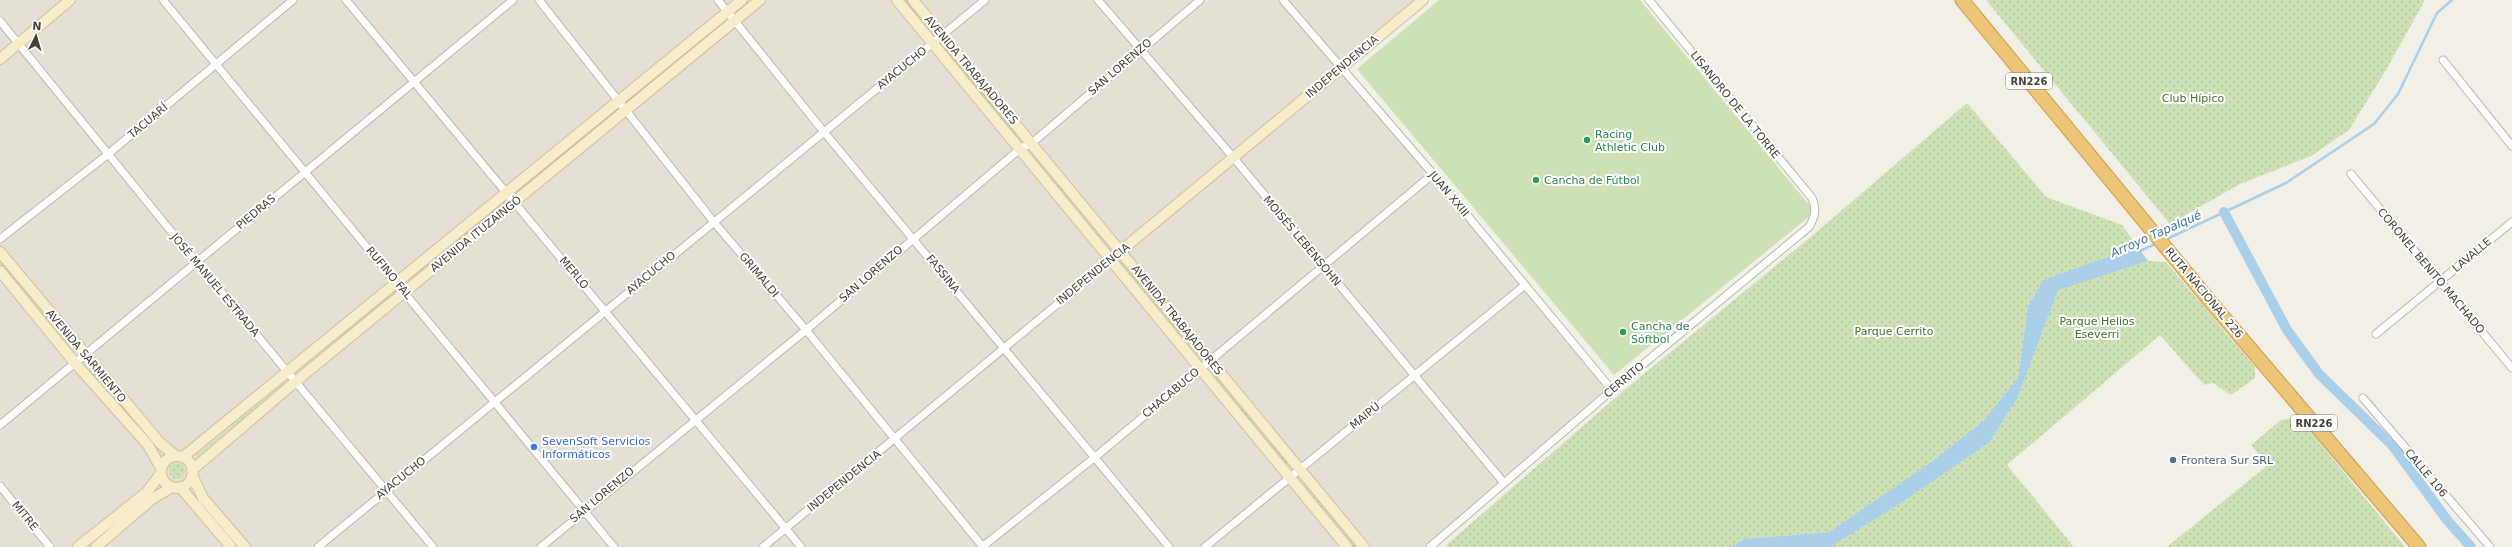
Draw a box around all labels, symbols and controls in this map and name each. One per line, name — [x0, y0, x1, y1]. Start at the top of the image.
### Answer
street label: AVENIDA TRABAJADORES — [922, 13, 1020, 127]
north arrow — [16, 16, 56, 56]
text: N — [32, 20, 42, 33]
street label: INDEPENDENCIA — [1303, 33, 1381, 101]
street label: SAN LORENZO — [1086, 36, 1155, 98]
street label: AYACUCHO — [875, 44, 930, 92]
street label: LISANDRO DE LA TORRE — [1688, 49, 1782, 161]
road number: RN226 — [2006, 73, 2052, 89]
park label: Club Hípico — [2162, 92, 2224, 105]
street label: TACUARÍ — [125, 101, 170, 142]
place label: Racing Athletic Club — [1595, 128, 1665, 154]
marker: Racing Athletic Club — [1582, 135, 1592, 145]
street label: JUAN XXIII — [1426, 168, 1472, 219]
place label: Cancha de Fútbol — [1544, 174, 1640, 187]
marker: Cancha de Fútbol — [1531, 175, 1541, 185]
street label: PIEDRAS — [234, 192, 278, 232]
street label: AVENIDA ITUZAINGÓ — [428, 193, 524, 275]
street label: MOISÉS LEBENSOHN — [1260, 193, 1344, 289]
street label: CORONEL BENITO MACHADO — [2375, 206, 2488, 337]
water label: Arroyo Tapalqué — [2107, 208, 2204, 261]
street label: JOSÉ MANUEL ESTRADA — [167, 230, 262, 339]
street label: LAVALLE — [2450, 235, 2494, 275]
street label: INDEPENDENCIA — [1054, 240, 1133, 308]
street label: SAN LORENZO — [837, 243, 906, 305]
street label: RUFINO FAL — [363, 244, 415, 303]
street label: RUTA NACIONAL 226 — [2162, 245, 2246, 341]
street label: AYACUCHO — [624, 248, 678, 297]
street label: GRIMALDI — [737, 250, 781, 300]
street label: FASSINA — [924, 252, 963, 296]
street label: MERLO — [557, 254, 592, 292]
street label: AVENIDA TRABAJADORES — [1129, 262, 1225, 378]
street label: AVENIDA SARMIENTO — [43, 307, 129, 406]
park label: Parque Helios Eseverri — [2059, 315, 2135, 341]
place label: Cancha de Sóftbol — [1631, 320, 1690, 346]
park label: Parque Cerrito — [1855, 325, 1934, 338]
marker: Cancha de Sóftbol — [1618, 327, 1628, 337]
street label: CERRITO — [1601, 359, 1647, 401]
street label: CHACABUCO — [1140, 365, 1202, 421]
street label: MAIPÚ — [1347, 400, 1383, 432]
road number: RN226 — [2291, 415, 2337, 431]
place label: SevenSoft Servicios Informáticos — [542, 435, 651, 461]
marker: SevenSoft Servicios Informáticos — [529, 442, 539, 452]
street label: CALLE 106 — [2402, 446, 2450, 500]
street label: INDEPENDENCIA — [805, 447, 884, 515]
street label: AYACUCHO — [374, 454, 429, 502]
place label: Frontera Sur SRL — [2181, 454, 2274, 467]
marker: Frontera Sur SRL — [2168, 455, 2178, 465]
street label: SAN LORENZO — [567, 464, 637, 526]
street label: MITRE — [9, 499, 41, 533]

